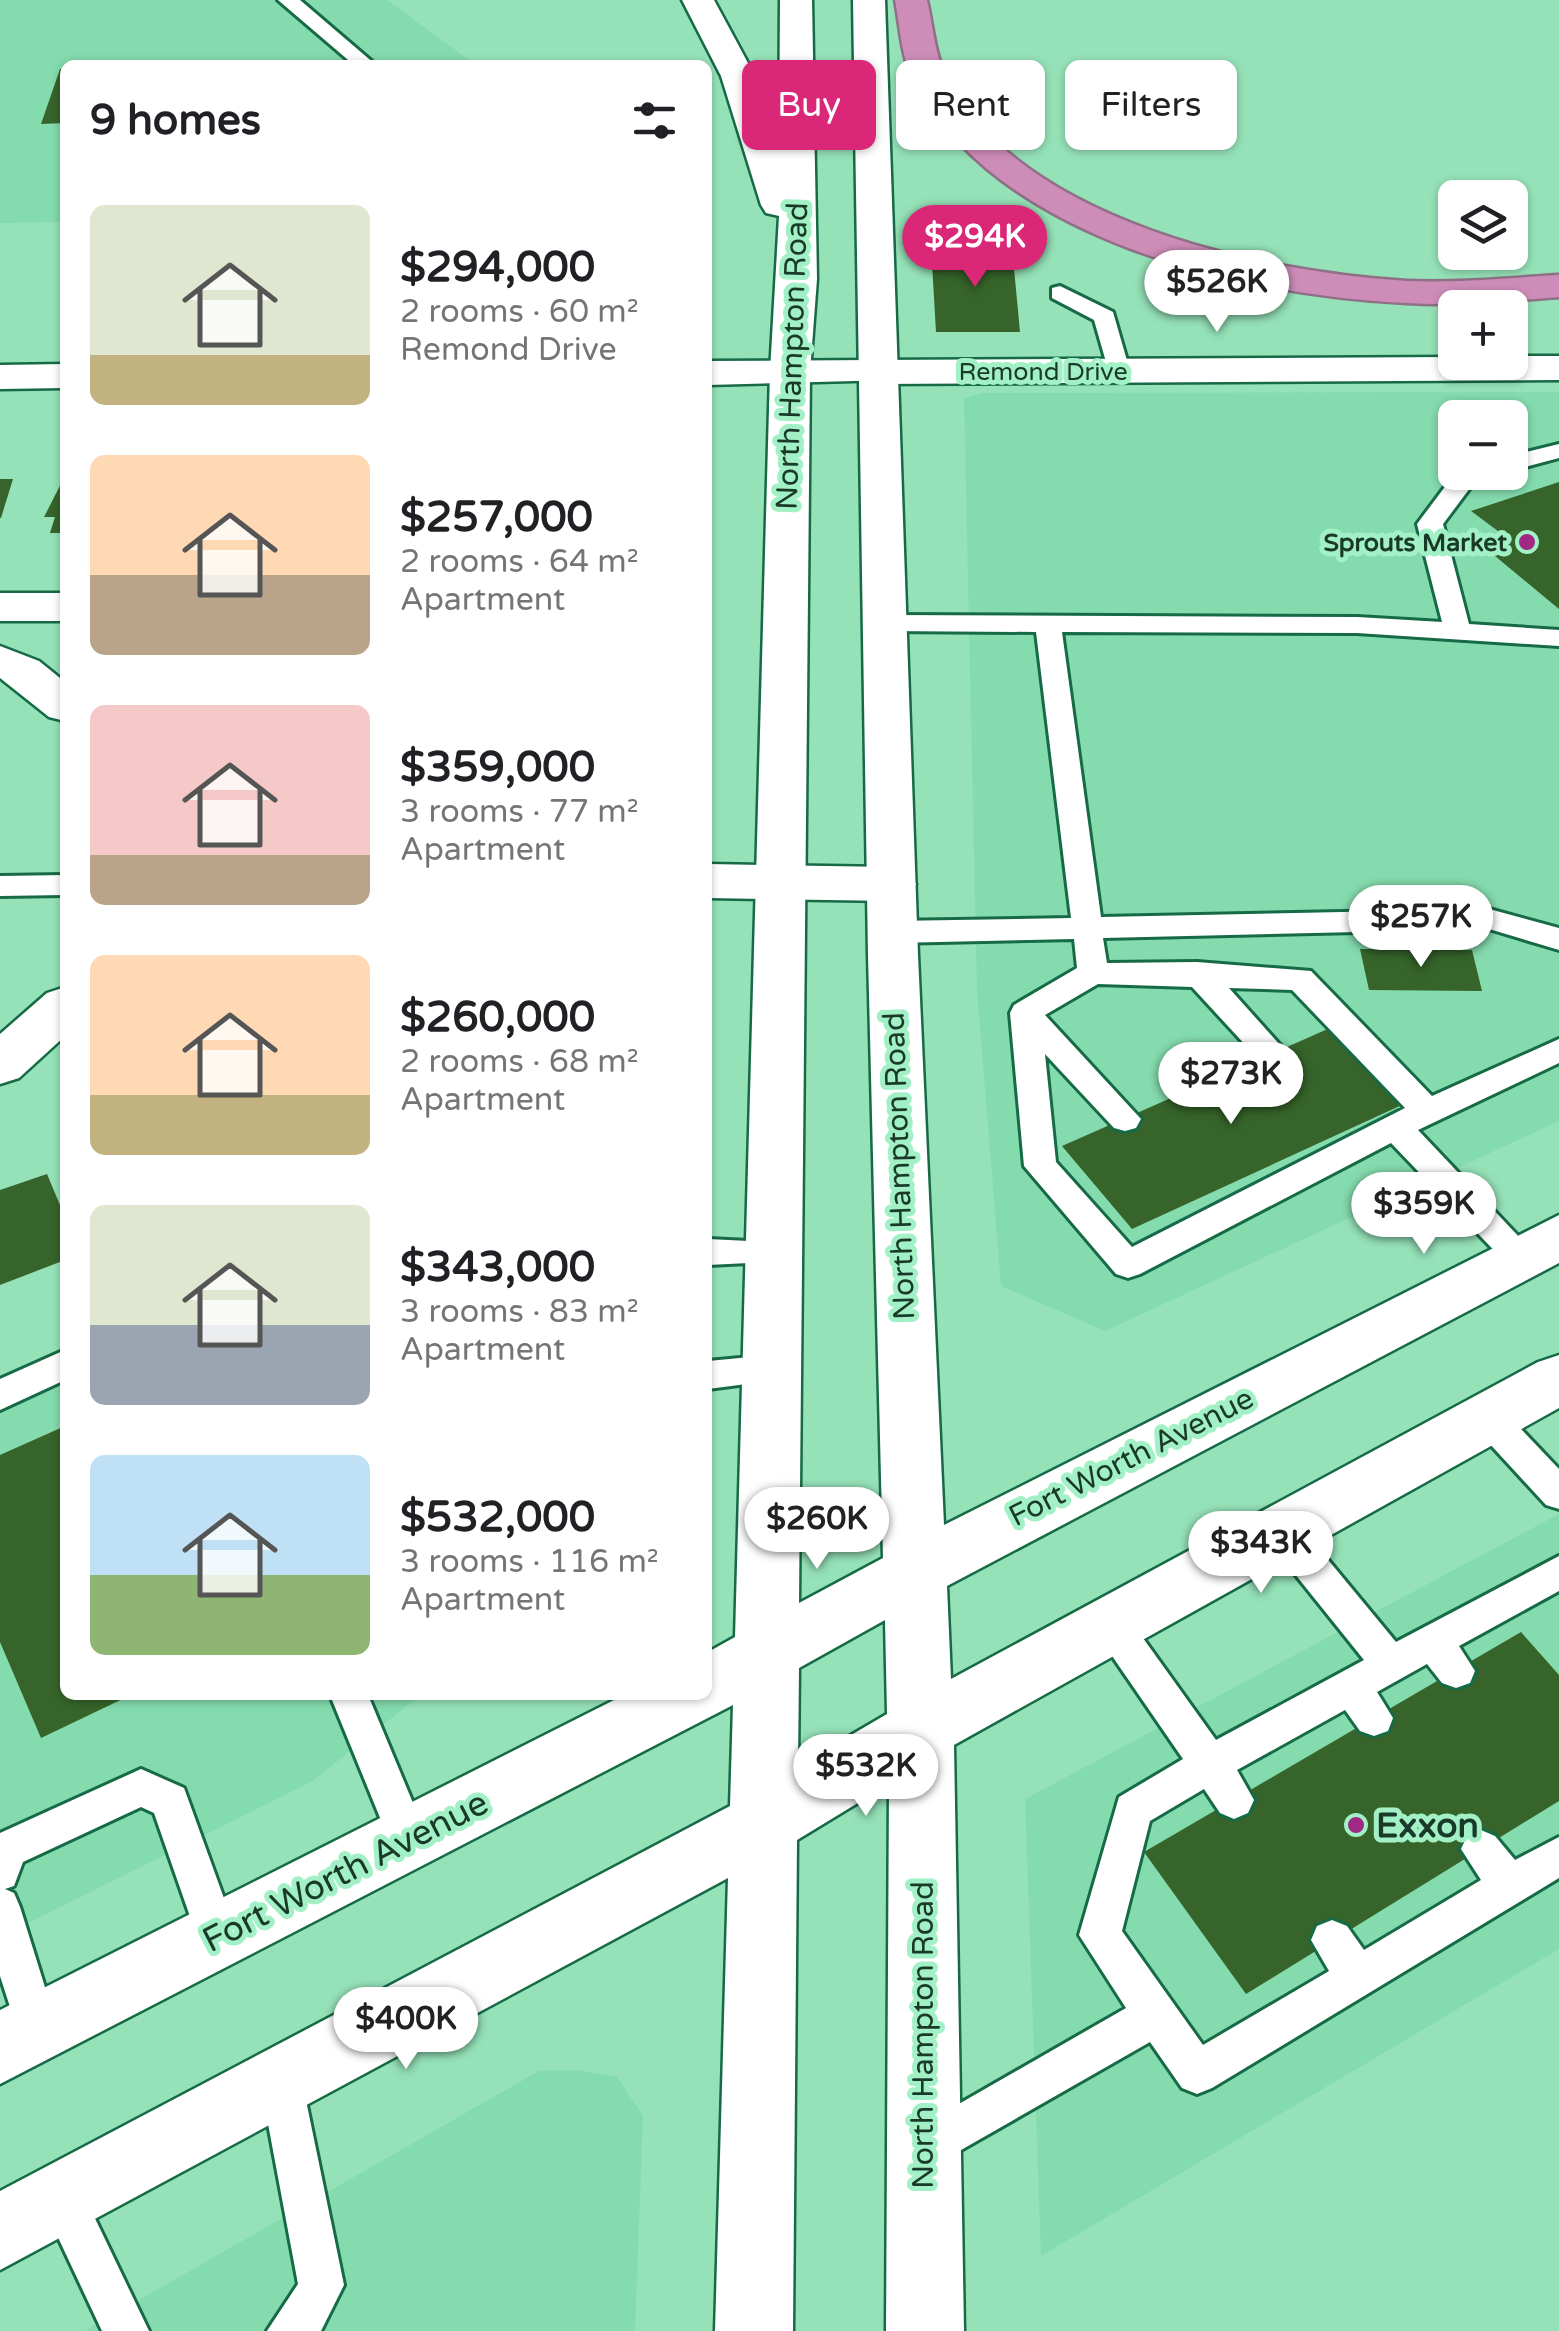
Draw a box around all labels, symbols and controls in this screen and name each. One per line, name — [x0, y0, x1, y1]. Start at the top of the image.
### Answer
chip: Buy — [742, 60, 876, 150]
chip: Rent — [896, 60, 1045, 150]
chip: Filters — [1065, 60, 1237, 150]
icon: filters — [627, 93, 682, 148]
text: 9 homes — [90, 95, 261, 146]
map controls — [1438, 180, 1528, 490]
button: layers — [1438, 180, 1528, 270]
street label: North Hampton Road — [769, 202, 816, 510]
pin: $294K — [905, 205, 1045, 290]
text: $294K — [924, 218, 1026, 256]
text: $294,000 — [400, 242, 595, 293]
icon: home — [170, 245, 290, 365]
pin: $526K — [1147, 250, 1287, 335]
text: $526K — [1166, 263, 1268, 301]
button: + — [1438, 290, 1528, 380]
text: 2 rooms · 60 m² — [400, 293, 639, 331]
text: Remond Drive — [400, 331, 617, 369]
street label: Remond Drive — [958, 357, 1128, 387]
button: − — [1438, 400, 1528, 490]
text: $257,000 — [400, 492, 593, 543]
icon: home — [170, 495, 290, 615]
place label: Sprouts Market — [1323, 528, 1507, 558]
marker: Sprouts Market — [1516, 531, 1538, 553]
text: 2 rooms · 64 m² — [400, 543, 639, 581]
text: Apartment — [400, 581, 565, 619]
text: $359,000 — [400, 742, 595, 793]
icon: home — [170, 745, 290, 865]
text: 3 rooms · 77 m² — [400, 793, 639, 831]
text: Apartment — [400, 831, 565, 869]
pin: $257K — [1351, 885, 1491, 970]
text: $257K — [1370, 898, 1472, 936]
text: $260,000 — [400, 992, 595, 1043]
icon: home — [170, 995, 290, 1115]
street label: North Hampton Road — [876, 1012, 923, 1320]
pin: $273K — [1161, 1042, 1301, 1127]
text: 2 rooms · 68 m² — [400, 1043, 639, 1081]
text: $273K — [1180, 1055, 1282, 1093]
text: Apartment — [400, 1081, 565, 1119]
pin: $359K — [1354, 1172, 1494, 1257]
text: $359K — [1373, 1185, 1475, 1223]
text: $343,000 — [400, 1242, 595, 1293]
icon: home — [170, 1245, 290, 1365]
text: 3 rooms · 83 m² — [400, 1293, 639, 1331]
text: Apartment — [400, 1331, 565, 1369]
street label: Fort Worth Avenue — [1003, 1380, 1260, 1535]
pin: $260K — [747, 1487, 887, 1572]
text: $532,000 — [400, 1492, 595, 1543]
icon: home — [170, 1495, 290, 1615]
text: $260K — [766, 1500, 868, 1538]
pin: $343K — [1191, 1511, 1331, 1596]
text: $343K — [1210, 1524, 1312, 1562]
text: 3 rooms · 116 m² — [400, 1543, 659, 1581]
text: Apartment — [400, 1581, 565, 1619]
pin: $532K — [796, 1734, 936, 1819]
text: $532K — [815, 1747, 917, 1785]
street label: Fort Worth Avenue — [196, 1782, 495, 1962]
place label: Exxon — [1376, 1805, 1479, 1847]
marker: Exxon — [1345, 1814, 1367, 1836]
street label: North Hampton Road — [905, 1881, 942, 2189]
pin: $400K — [336, 1987, 476, 2072]
text: $400K — [355, 2000, 457, 2038]

